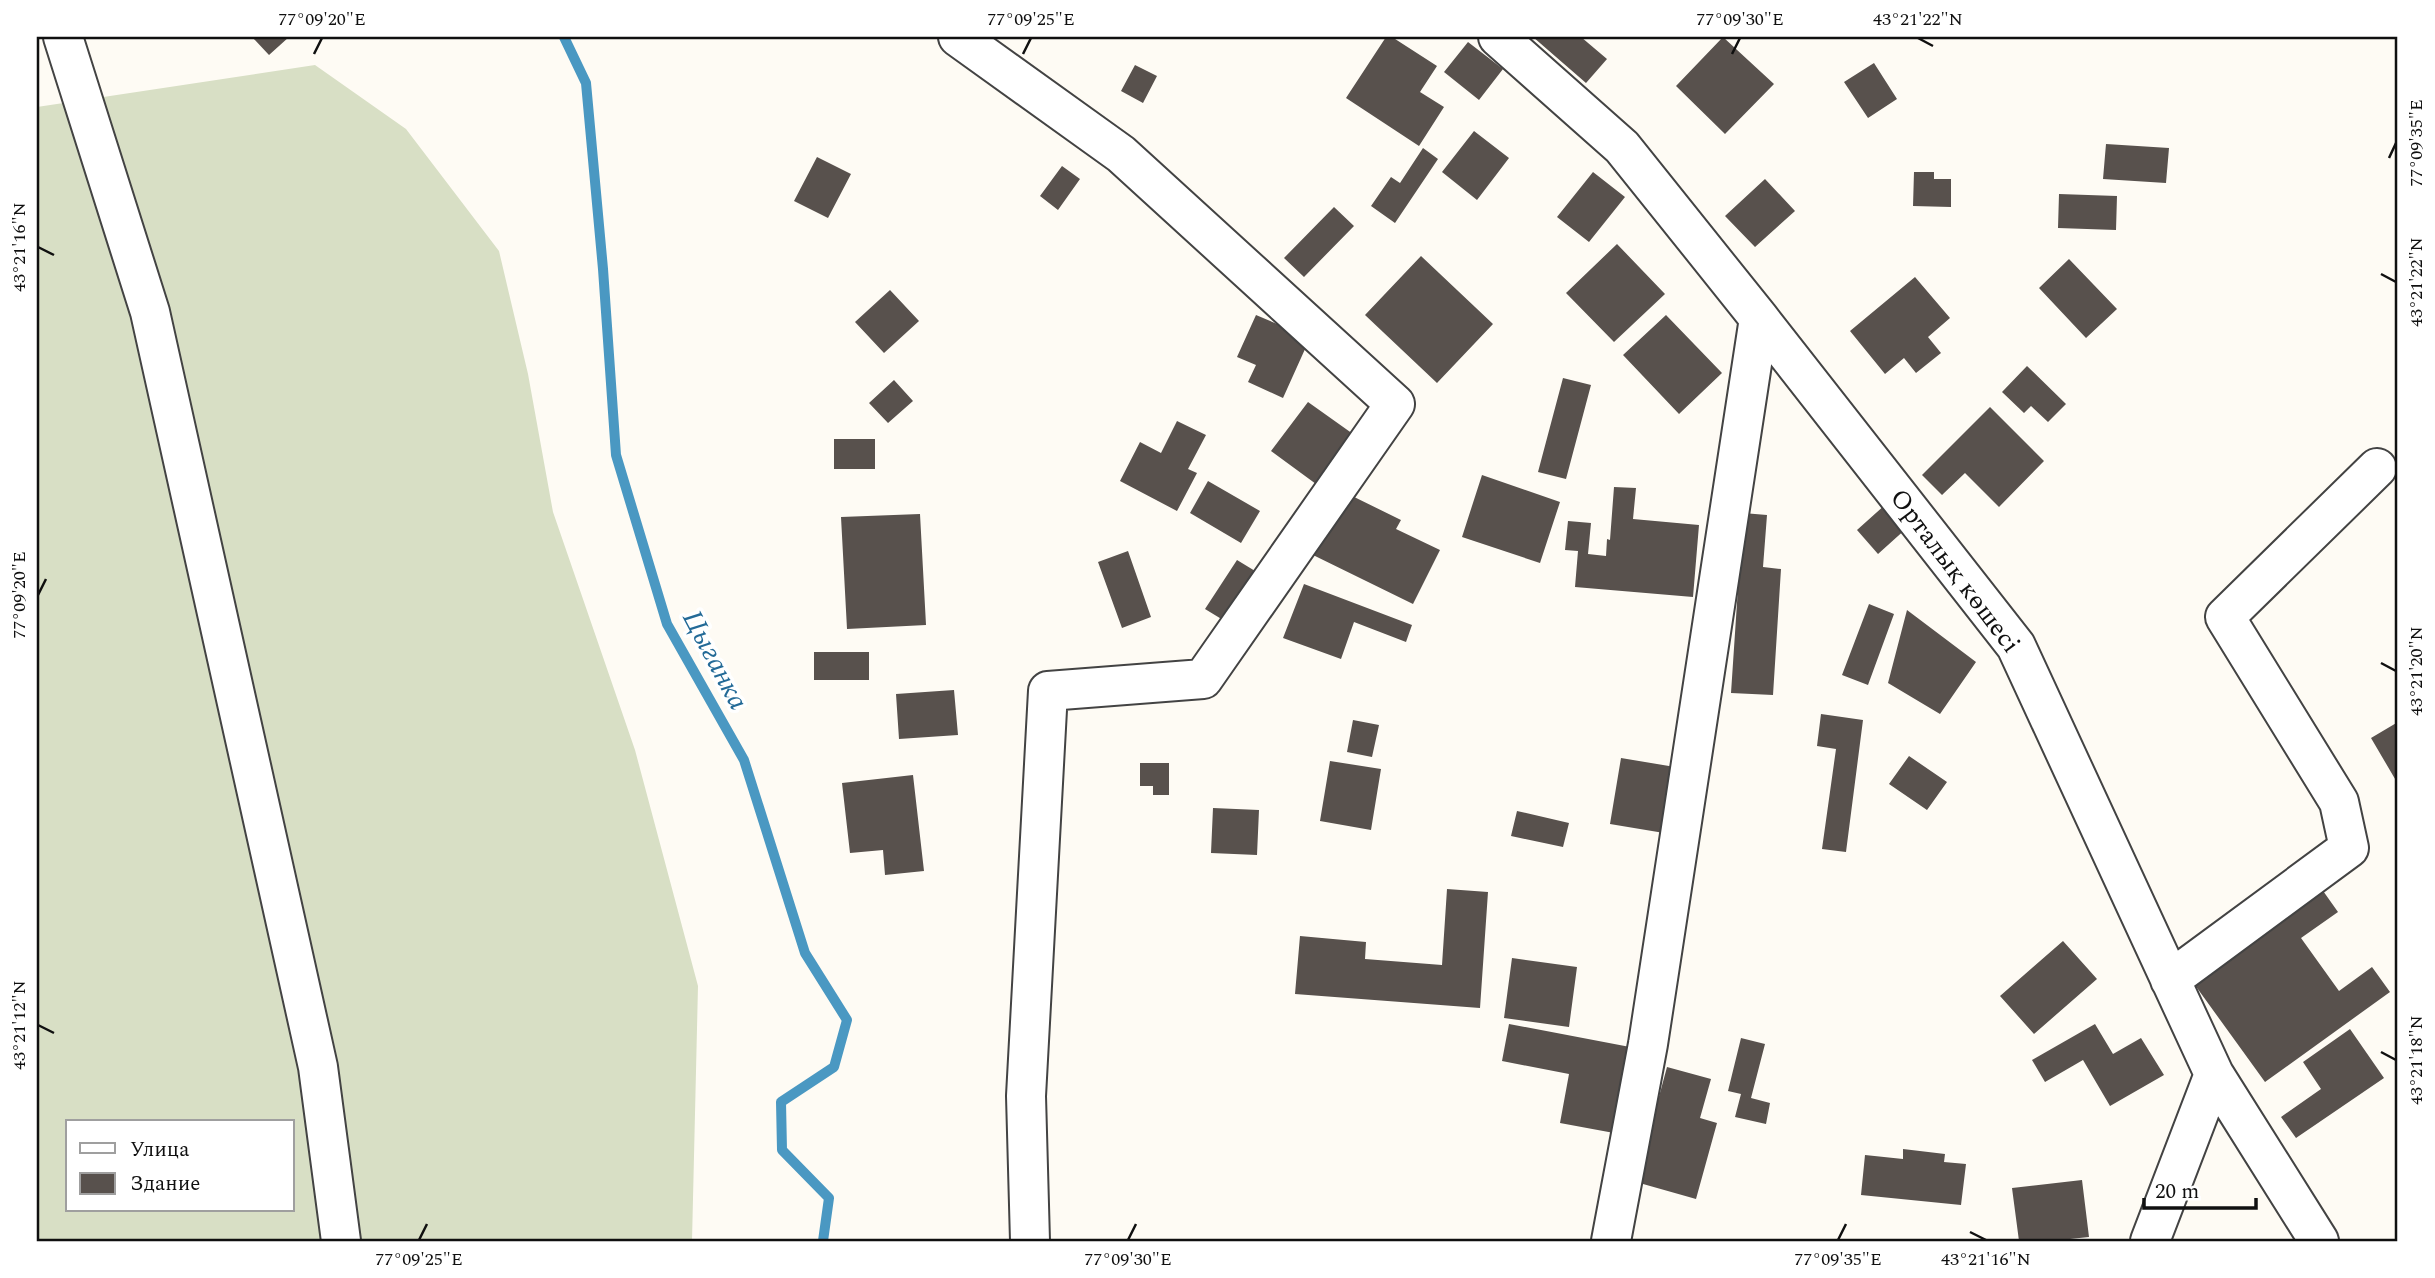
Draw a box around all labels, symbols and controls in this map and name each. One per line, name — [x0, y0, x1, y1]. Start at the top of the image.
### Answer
text: 77°09'20"E — [278, 6, 366, 33]
text: 77°09'25"E — [987, 6, 1075, 33]
text: 77°09'30"E — [1696, 6, 1784, 33]
text: 43°21'22"N — [1873, 6, 1963, 33]
text: 77°09'35"E — [2403, 99, 2430, 187]
text: 43°21'16"N — [6, 202, 33, 292]
text: 43°21'22"N — [2403, 237, 2430, 327]
street label: Орталық көшесі — [1880, 480, 2030, 662]
text: 77°09'20"E — [6, 551, 33, 639]
water label: Цыганка — [671, 602, 759, 718]
text: 43°21'20"N — [2403, 626, 2430, 716]
text: 43°21'12"N — [6, 980, 33, 1070]
text: 43°21'18"N — [2403, 1015, 2430, 1105]
legend — [66, 1120, 294, 1212]
text: Улица — [130, 1134, 190, 1166]
scale bar — [2144, 1166, 2256, 1210]
text: Здание — [130, 1168, 200, 1200]
text: 20 m — [2155, 1176, 2199, 1208]
text: 77°09'25"E — [375, 1246, 463, 1273]
text: 77°09'30"E — [1084, 1246, 1172, 1273]
text: 77°09'35"E — [1794, 1246, 1882, 1273]
text: 43°21'16"N — [1941, 1246, 2031, 1273]

